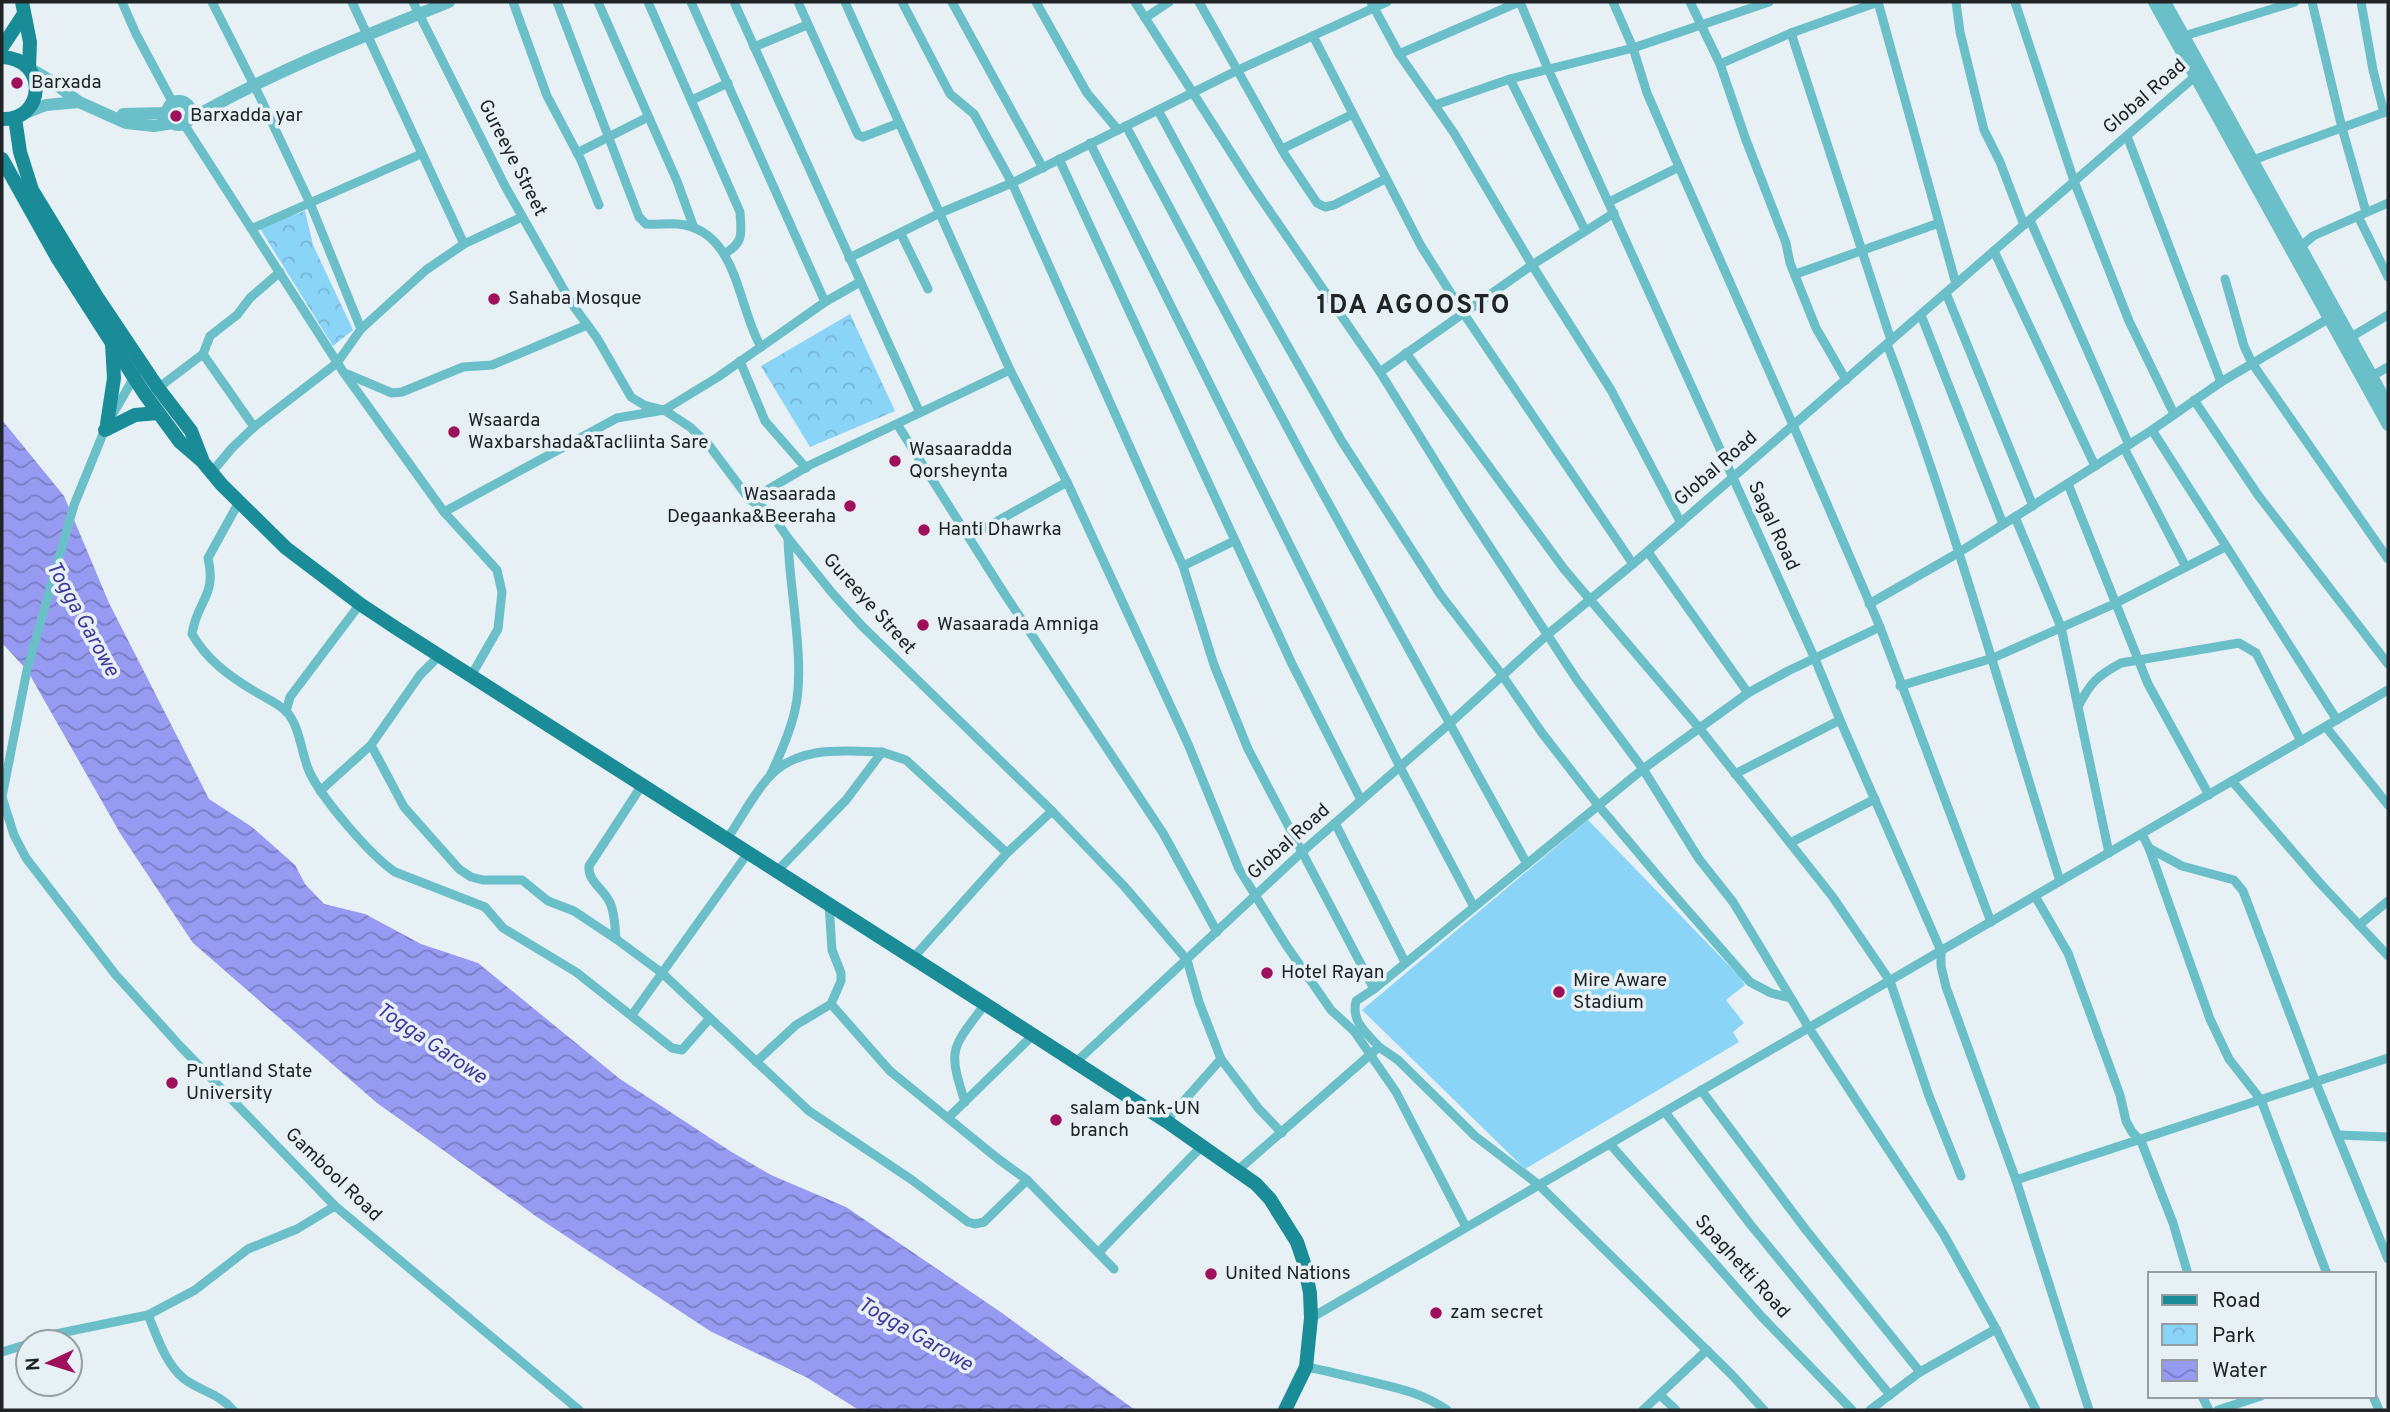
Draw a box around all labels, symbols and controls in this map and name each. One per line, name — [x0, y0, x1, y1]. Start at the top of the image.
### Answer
street label: Global Road — [2098, 54, 2192, 140]
place label: Barxada — [31, 71, 101, 95]
marker: Barxada — [9, 75, 25, 91]
street label: Gureeye Street — [472, 95, 552, 221]
place label: Barxadda yar — [190, 104, 303, 128]
marker: Barxadda yar — [168, 108, 184, 124]
place label: Sahaba Mosque — [508, 287, 642, 311]
district label: 1DA AGOOSTO — [1317, 290, 1511, 323]
marker: Sahaba Mosque — [486, 291, 502, 307]
place label: Wsaarda Waxbarshada&Tacliinta Sare — [468, 409, 708, 455]
marker: Wsaarda Waxbarshada&Tacliinta Sare — [446, 424, 462, 440]
street label: Global Road — [1669, 426, 1763, 512]
place label: Wasaaradda Qorsheynta — [909, 438, 1012, 484]
marker: Wasaaradda Qorsheynta — [887, 453, 903, 469]
street label: Sagal Road — [1742, 477, 1804, 575]
place label: Wasaarada Degaanka&Beeraha — [667, 483, 836, 529]
marker: Wasaarada Degaanka&Beeraha — [842, 498, 858, 514]
place label: Hanti Dhawrka — [938, 518, 1062, 542]
marker: Hanti Dhawrka — [916, 522, 932, 538]
street label: Gureeye Street — [817, 548, 921, 660]
water label: Togga Garowe — [39, 557, 125, 683]
place label: Wasaarada Amniga — [937, 613, 1099, 637]
marker: Wasaarada Amniga — [915, 617, 931, 633]
street label: Global Road — [1243, 799, 1335, 885]
place label: Hotel Rayan — [1281, 961, 1384, 985]
marker: Hotel Rayan — [1259, 965, 1275, 981]
place label: Mire Aware Stadium — [1573, 969, 1667, 1015]
marker: Mire Aware Stadium — [1551, 984, 1567, 1000]
water label: Togga Garowe — [370, 997, 493, 1092]
place label: Puntland State University — [186, 1060, 312, 1106]
marker: Puntland State University — [164, 1075, 180, 1091]
place label: salam bank-UN branch — [1070, 1097, 1200, 1143]
marker: salam bank-UN branch — [1048, 1112, 1064, 1128]
street label: Gambool Road — [280, 1123, 386, 1227]
street label: Spaghetti Road — [1689, 1210, 1795, 1324]
place label: United Nations — [1225, 1262, 1351, 1286]
marker: United Nations — [1203, 1266, 1219, 1282]
legend — [2148, 1272, 2376, 1398]
text: Road — [2212, 1288, 2261, 1315]
water label: Togga Garowe — [853, 1291, 978, 1379]
place label: zam secret — [1450, 1301, 1543, 1325]
marker: zam secret — [1428, 1305, 1444, 1321]
text: Park — [2212, 1323, 2255, 1350]
north arrow — [14, 1328, 84, 1398]
text: N — [22, 1356, 46, 1372]
text: Water — [2212, 1358, 2267, 1385]

